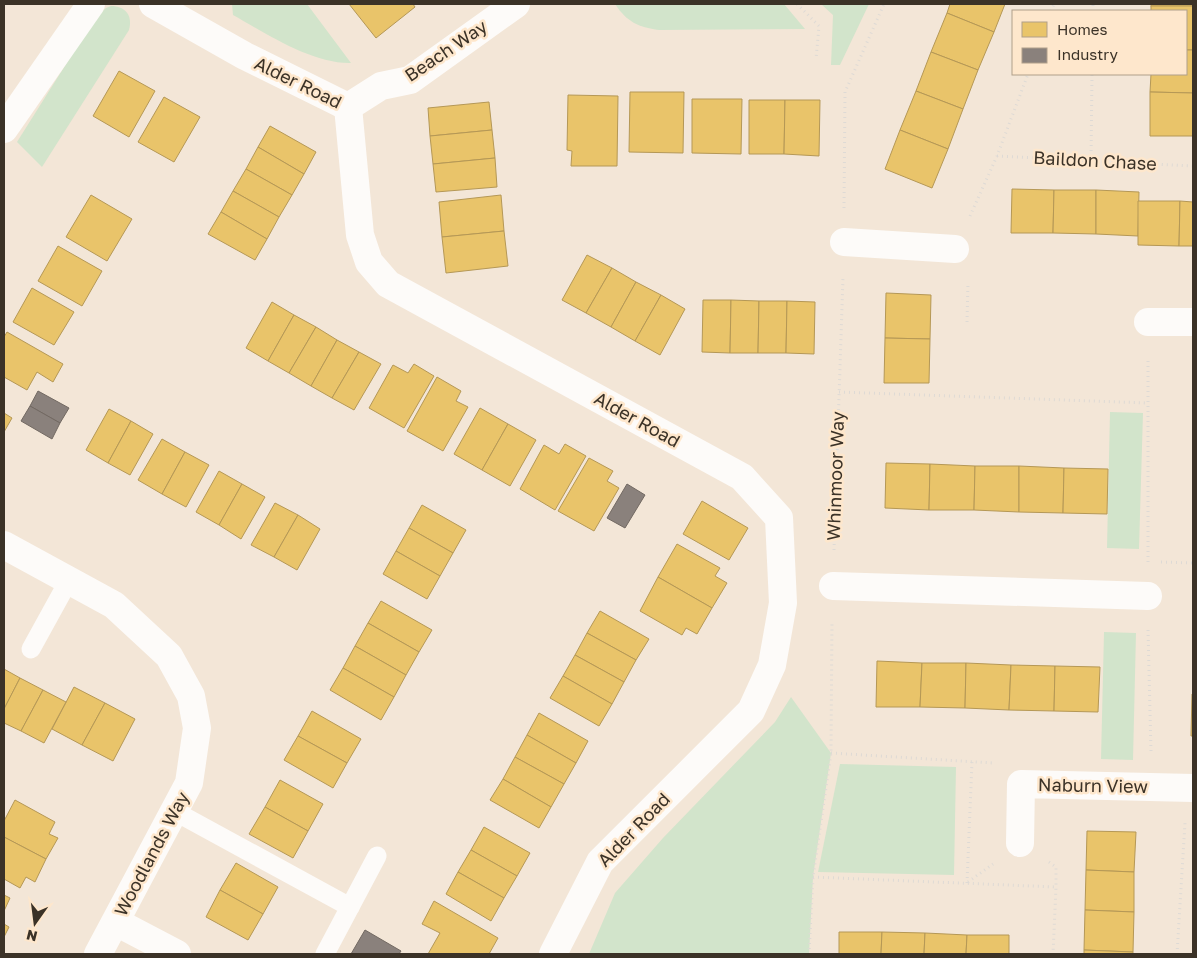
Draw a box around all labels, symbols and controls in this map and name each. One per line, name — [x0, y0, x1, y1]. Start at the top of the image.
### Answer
legend — [1012, 10, 1187, 75]
street label: Beach Way — [400, 15, 491, 86]
text: Homes — [1057, 20, 1107, 38]
text: Industry — [1057, 45, 1118, 63]
street label: Alder Road — [251, 52, 346, 113]
street label: Baildon Chase — [1033, 146, 1157, 174]
street label: Alder Road — [591, 387, 684, 452]
street label: Whinmoor Way — [822, 411, 848, 541]
street label: Naburn View — [1038, 773, 1149, 797]
street label: Woodlands Way — [109, 788, 193, 920]
street label: Alder Road — [593, 788, 674, 871]
north arrow — [10, 898, 60, 948]
text: N — [25, 927, 39, 946]

